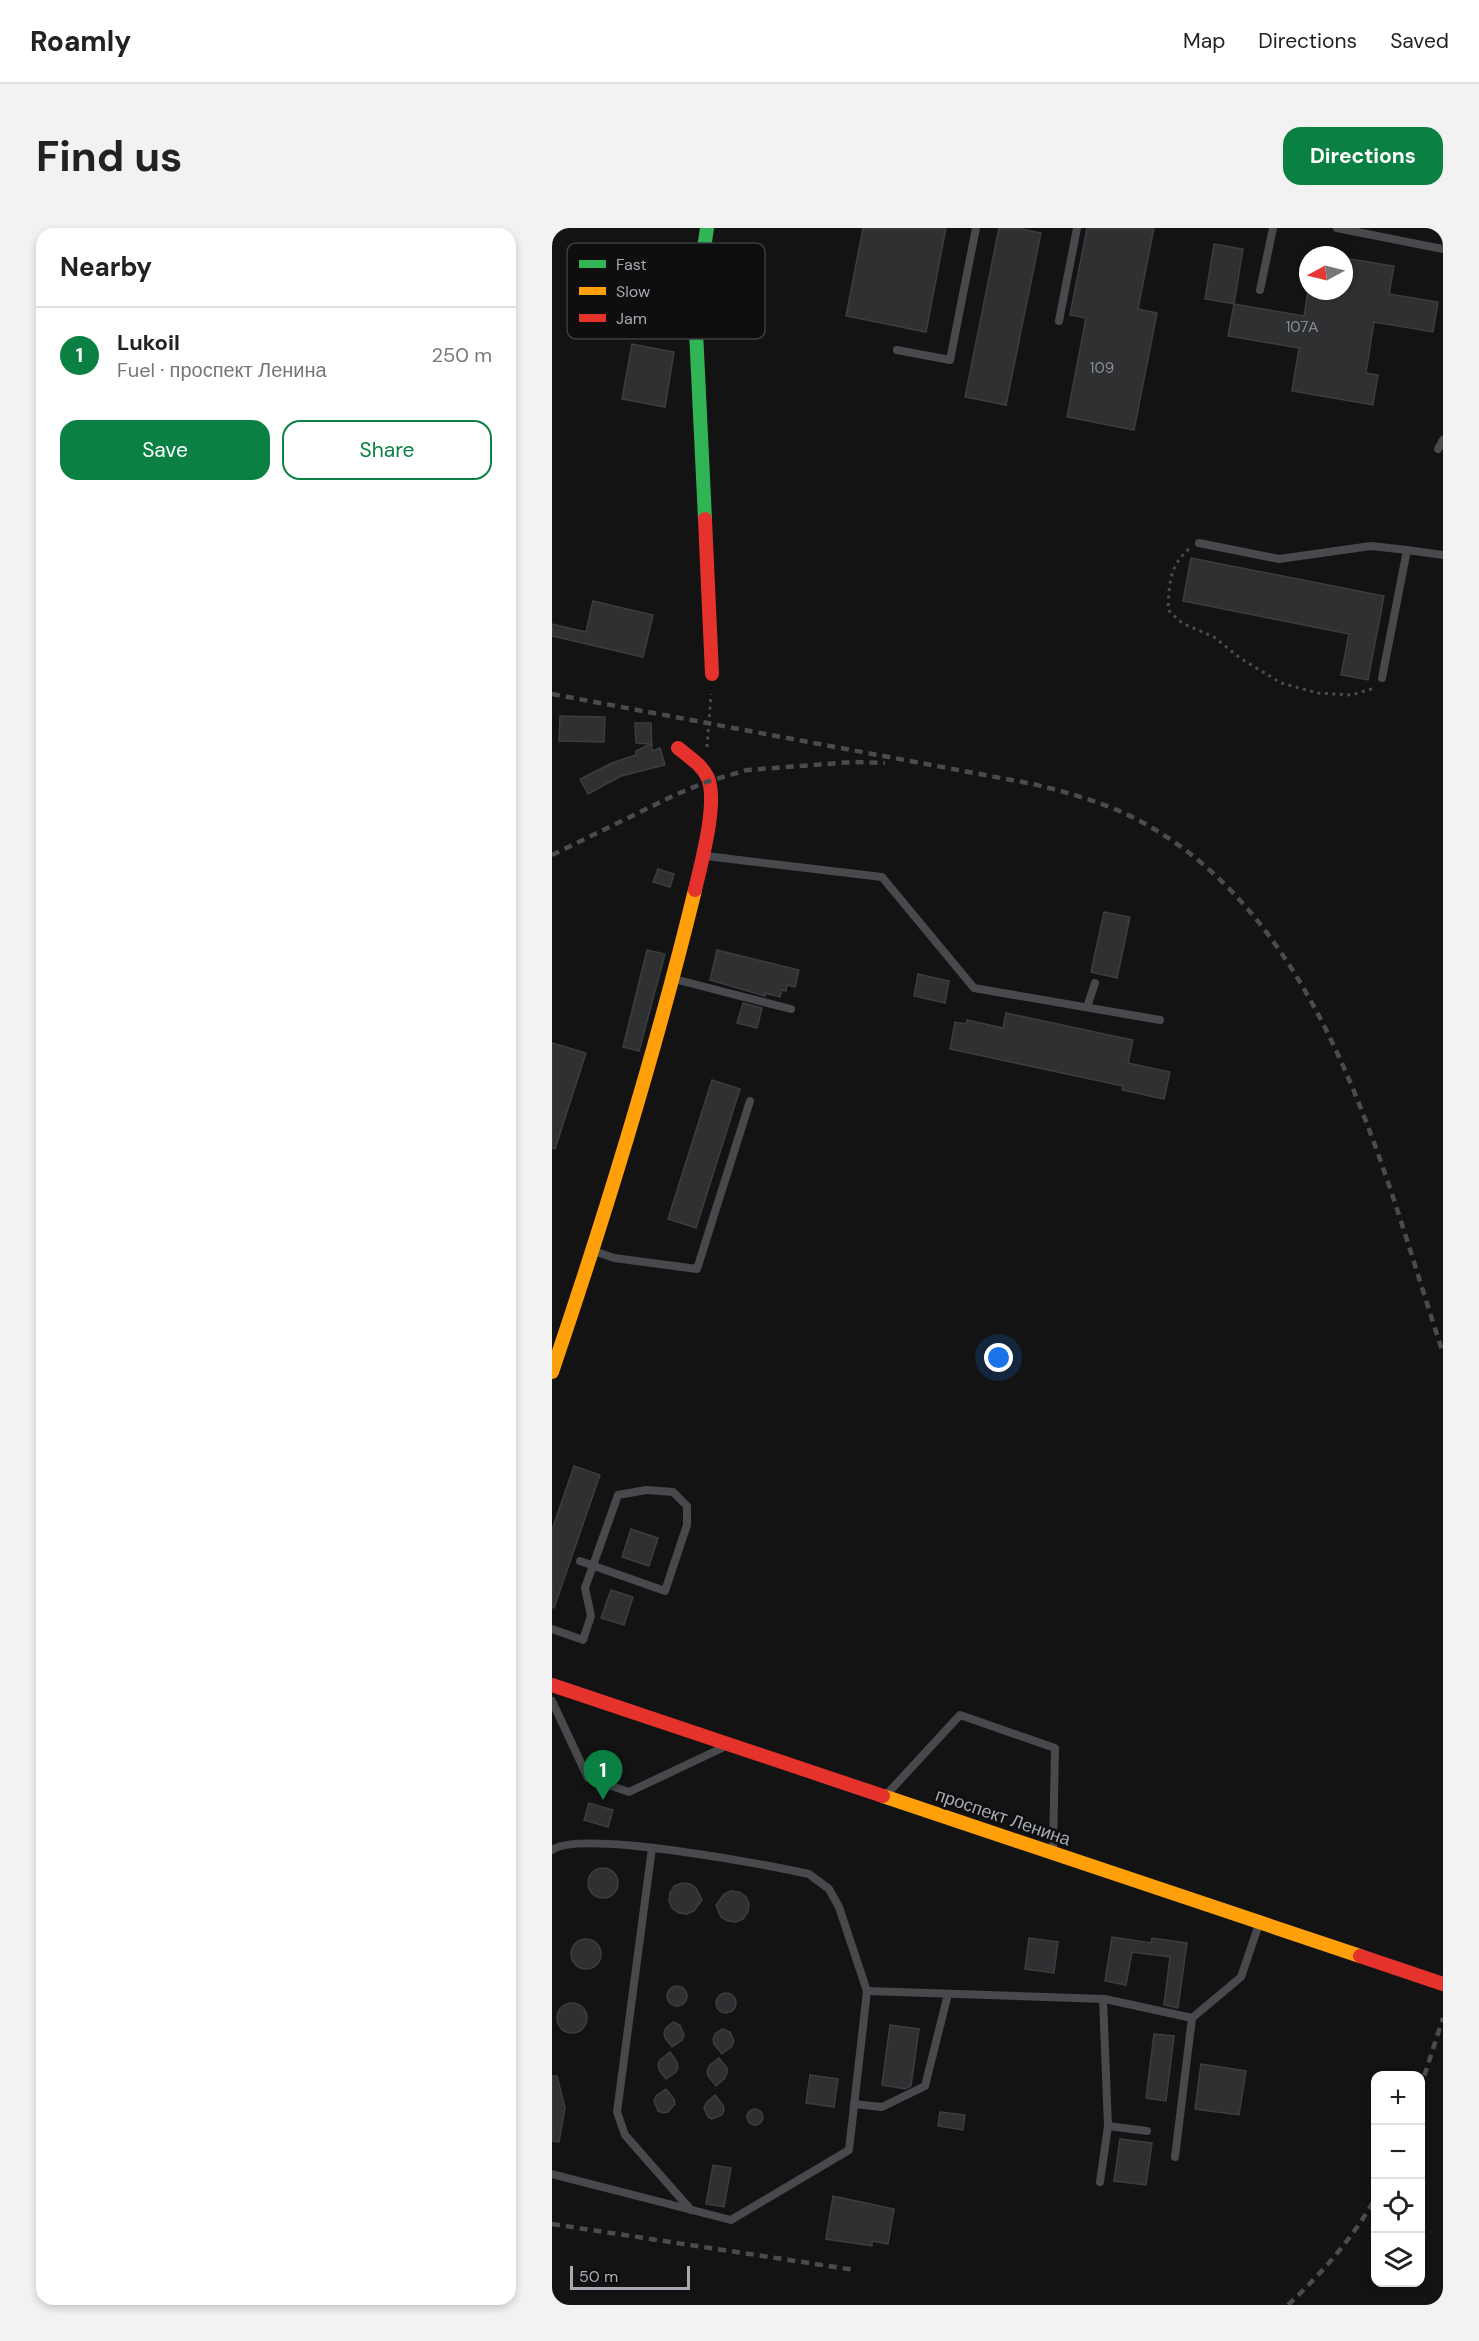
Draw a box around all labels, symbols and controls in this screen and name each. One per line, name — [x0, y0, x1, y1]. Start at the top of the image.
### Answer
text: Roamly — [30, 23, 131, 60]
text: Map — [1183, 27, 1225, 55]
text: Directions — [1258, 27, 1357, 55]
text: Saved — [1390, 27, 1449, 55]
button: Directions — [1283, 127, 1443, 185]
text: Find us — [36, 129, 182, 184]
legend — [567, 243, 765, 339]
north arrow — [1299, 246, 1353, 300]
text: Nearby — [60, 250, 152, 284]
text: Fast — [616, 254, 647, 275]
text: Slow — [616, 281, 650, 302]
text: Jam — [616, 308, 647, 329]
house number: 107А — [1286, 317, 1318, 337]
text: Lukoil — [117, 328, 180, 357]
text: 1 — [76, 342, 83, 368]
text: 250 m — [431, 342, 492, 368]
text: Fuel · проспект Ленина — [117, 357, 327, 383]
house number: 109 — [1090, 358, 1114, 378]
button: Save — [60, 420, 270, 480]
button: Share — [282, 420, 492, 480]
your location — [984, 1343, 1013, 1372]
pin: 1 — [584, 1750, 622, 1800]
street label: проспект Ленина — [932, 1783, 1075, 1852]
map controls — [1371, 2071, 1425, 2287]
button: + — [1371, 2071, 1425, 2125]
button: − — [1371, 2125, 1425, 2179]
button: locate — [1371, 2179, 1425, 2233]
button: layers — [1371, 2233, 1425, 2287]
scale bar — [570, 2263, 690, 2290]
text: 50 m — [579, 2266, 618, 2287]

